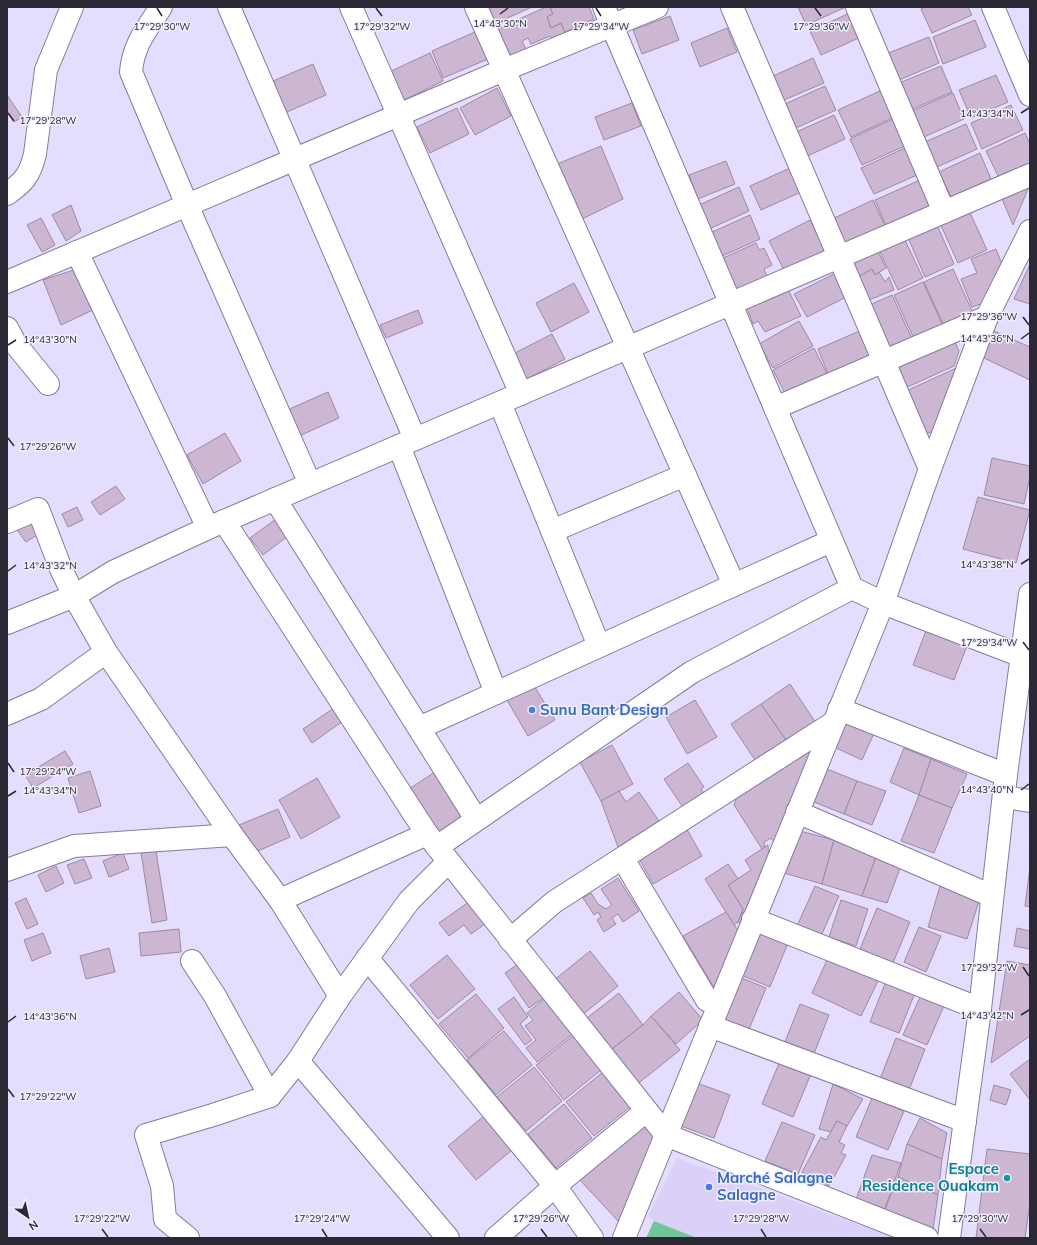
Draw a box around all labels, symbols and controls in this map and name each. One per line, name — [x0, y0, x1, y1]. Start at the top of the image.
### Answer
text: 14°43'30"N — [473, 17, 527, 30]
text: 17°29'30"W — [134, 20, 190, 33]
text: 17°29'32"W — [354, 20, 410, 33]
text: 17°29'34"W — [573, 20, 629, 33]
text: 17°29'36"W — [793, 20, 849, 33]
text: 14°43'34"N — [960, 107, 1014, 120]
text: 17°29'28"W — [20, 114, 76, 127]
text: 17°29'36"W — [961, 310, 1017, 323]
text: 14°43'36"N — [960, 332, 1014, 345]
text: 14°43'30"N — [23, 333, 77, 346]
text: 17°29'26"W — [20, 440, 76, 453]
text: 14°43'38"N — [960, 558, 1014, 571]
text: 14°43'32"N — [23, 559, 77, 572]
text: 17°29'34"W — [961, 636, 1017, 649]
place label: Sunu Bant Design — [540, 700, 669, 719]
marker: Sunu Bant Design — [527, 705, 537, 715]
text: 17°29'24"W — [20, 765, 76, 778]
text: 14°43'40"N — [960, 783, 1014, 796]
text: 14°43'34"N — [23, 784, 77, 797]
text: 17°29'32"W — [961, 961, 1017, 974]
text: 14°43'42"N — [960, 1009, 1014, 1022]
text: 14°43'36"N — [23, 1010, 77, 1023]
text: 17°29'22"W — [20, 1090, 76, 1103]
place label: Espace Residence Ouakam — [862, 1159, 999, 1195]
place label: Marché Salagne Salagne — [717, 1168, 833, 1204]
marker: Espace Residence Ouakam — [1002, 1173, 1012, 1183]
marker: Marché Salagne Salagne — [704, 1182, 714, 1192]
north arrow — [8, 1197, 48, 1237]
text: 17°29'22"W — [74, 1212, 130, 1225]
text: 17°29'24"W — [294, 1212, 350, 1225]
text: 17°29'26"W — [513, 1212, 569, 1225]
text: 17°29'28"W — [733, 1212, 789, 1225]
text: 17°29'30"W — [952, 1212, 1008, 1225]
text: N — [26, 1217, 41, 1233]

